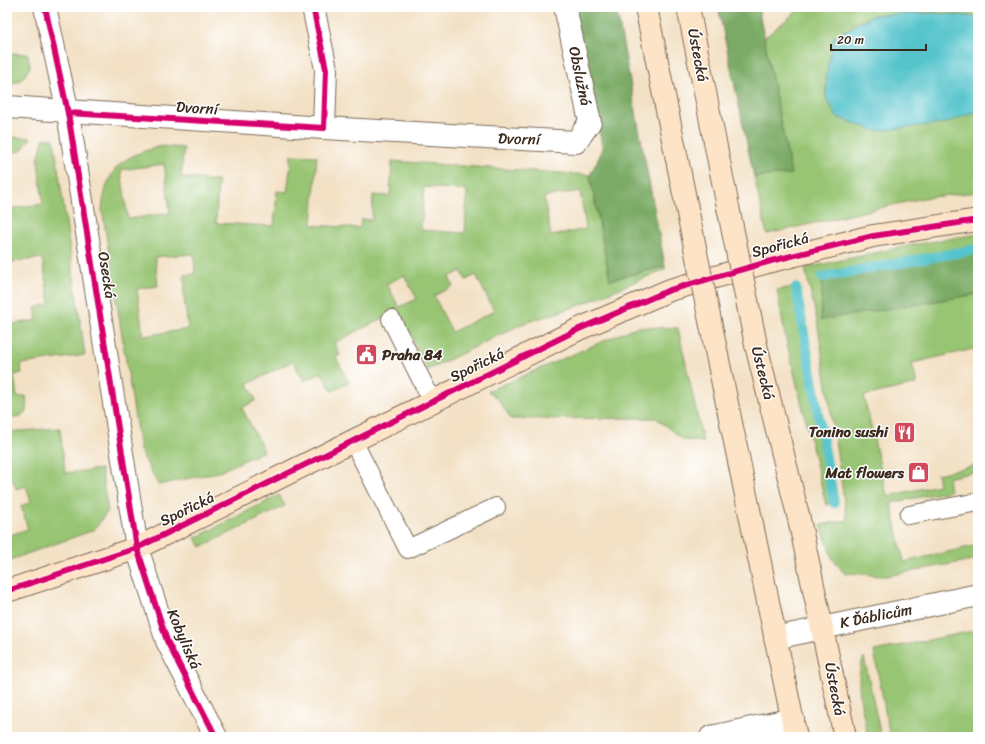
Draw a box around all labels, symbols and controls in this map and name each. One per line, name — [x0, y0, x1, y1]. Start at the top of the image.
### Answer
street label: Ústecká — [680, 26, 716, 84]
scale bar — [831, 26, 926, 52]
text: 20 m — [837, 29, 864, 51]
street label: Obslužná — [561, 44, 599, 108]
street label: Dvorní — [175, 94, 221, 123]
street label: Dvorní — [498, 125, 542, 153]
street label: Spořická — [749, 225, 812, 265]
street label: Osecká — [90, 250, 124, 301]
street label: Spořická — [445, 340, 509, 389]
public building icon: Praha 84 — [353, 342, 379, 368]
place label: Praha 84 — [382, 342, 443, 368]
street label: Ústecká — [744, 344, 782, 403]
place label: Tonino sushi — [809, 419, 889, 445]
restaurant icon: Tonino sushi — [891, 419, 917, 445]
place label: Mat flowers — [824, 460, 905, 486]
shop icon: Mat flowers — [906, 460, 932, 486]
street label: Spořická — [155, 484, 219, 533]
street label: K Ďáblicům — [838, 596, 915, 636]
street label: Kobyliská — [160, 605, 209, 674]
street label: Ústecká — [817, 660, 853, 718]

